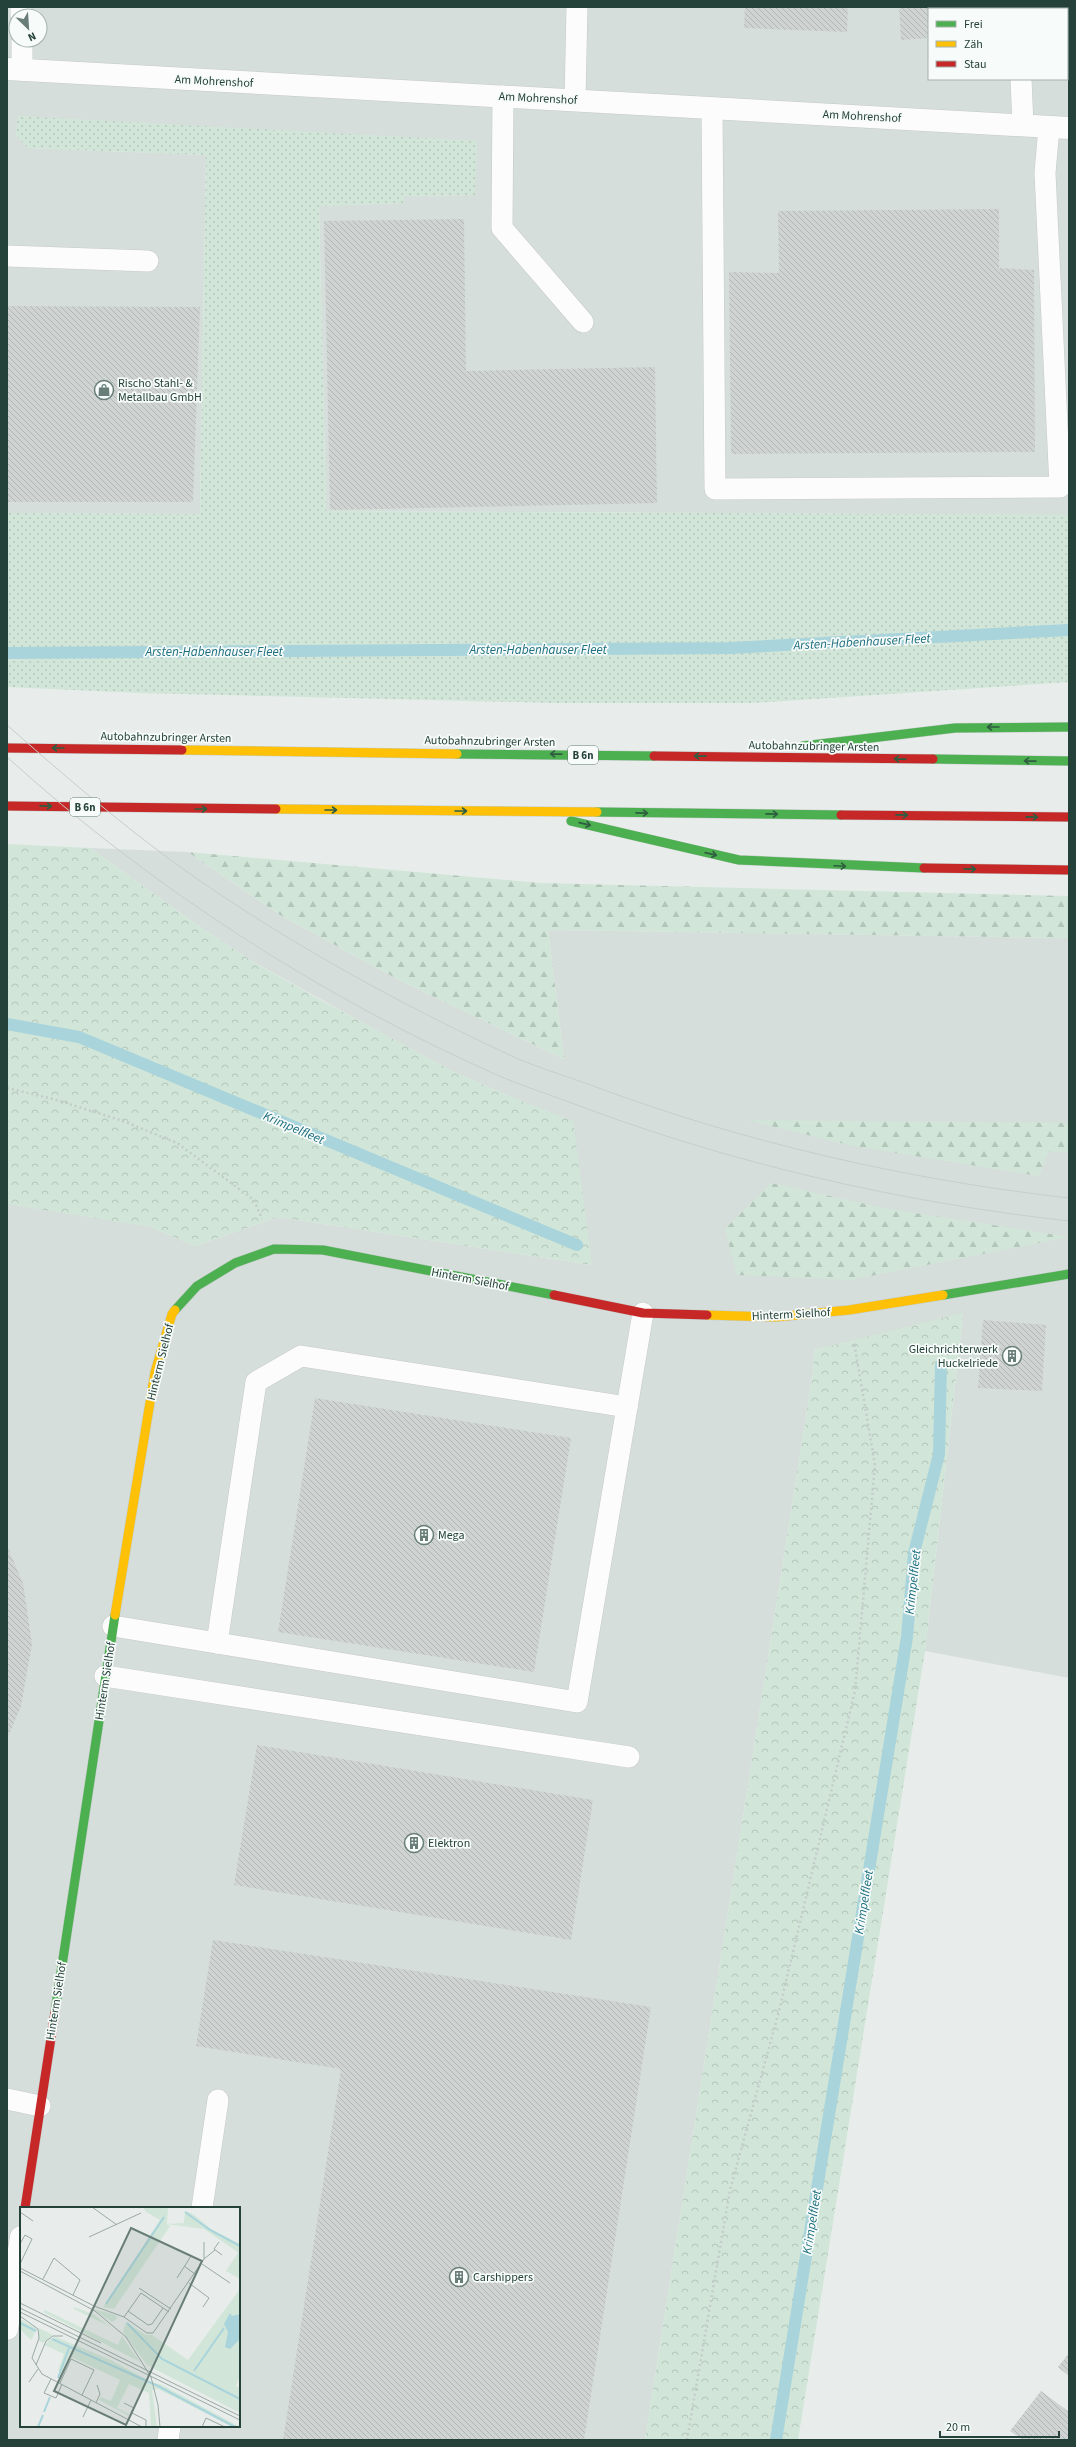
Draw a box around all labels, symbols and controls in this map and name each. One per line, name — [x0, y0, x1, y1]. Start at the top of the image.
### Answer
north arrow — [8, 8, 48, 48]
legend — [928, 8, 1068, 80]
text: Frei — [964, 16, 983, 33]
text: N — [26, 28, 39, 45]
text: Zäh — [964, 36, 983, 53]
text: Stau — [964, 56, 987, 73]
street label: Am Mohrenshof — [174, 71, 254, 92]
street label: Am Mohrenshof — [498, 88, 578, 109]
street label: Am Mohrenshof — [822, 106, 902, 127]
place label: Rischo Stahl- & Metallbau GmbH — [118, 375, 202, 406]
shop icon: Rischo Stahl- & Metallbau GmbH — [93, 379, 115, 401]
water label: Arsten-Habenhauser Fleet — [792, 629, 932, 655]
water label: Arsten-Habenhauser Fleet — [468, 641, 607, 659]
water label: Arsten-Habenhauser Fleet — [144, 643, 283, 661]
one-way arrow — [987, 724, 1000, 731]
street label: Autobahnzubringer Arsten — [100, 728, 232, 747]
street label: Autobahnzubringer Arsten — [424, 732, 556, 751]
street label: Autobahnzubringer Arsten — [748, 737, 880, 756]
one-way arrow — [52, 744, 65, 752]
road number: B 6n — [568, 746, 598, 764]
one-way arrow — [550, 750, 563, 758]
one-way arrow — [694, 752, 707, 760]
one-way arrow — [894, 755, 907, 763]
one-way arrow — [1024, 757, 1037, 765]
road number: B 6n — [70, 798, 100, 816]
one-way arrow — [39, 803, 52, 810]
one-way arrow — [194, 805, 207, 813]
one-way arrow — [324, 806, 337, 814]
one-way arrow — [454, 807, 467, 815]
one-way arrow — [635, 809, 648, 817]
one-way arrow — [765, 810, 778, 818]
one-way arrow — [895, 811, 908, 819]
one-way arrow — [1025, 813, 1038, 821]
one-way arrow — [578, 821, 591, 828]
one-way arrow — [704, 850, 717, 858]
one-way arrow — [833, 862, 846, 869]
one-way arrow — [963, 865, 976, 873]
water label: Krimpelfleet — [260, 1107, 328, 1149]
street label: Hinterm Sielhof — [430, 1264, 511, 1295]
street label: Hinterm Sielhof — [751, 1304, 831, 1325]
street label: Hinterm Sielhof — [143, 1321, 178, 1402]
place label: Gleichrichterwerk Huckelriede — [909, 1341, 998, 1372]
building icon: Gleichrichterwerk Huckelriede — [1001, 1345, 1023, 1367]
building icon: Mega — [413, 1524, 435, 1546]
place label: Mega — [438, 1527, 464, 1544]
water label: Krimpelfleet — [901, 1548, 925, 1615]
street label: Hinterm Sielhof — [91, 1640, 120, 1721]
building icon: Elektron — [403, 1832, 425, 1854]
place label: Elektron — [428, 1835, 470, 1852]
water label: Krimpelfleet — [850, 1868, 878, 1936]
street label: Hinterm Sielhof — [42, 1960, 71, 2041]
water label: Krimpelfleet — [798, 2188, 826, 2256]
inset map — [20, 2207, 240, 2427]
building icon: Carshippers — [448, 2266, 470, 2288]
place label: Carshippers — [473, 2269, 533, 2286]
scale bar — [940, 2413, 1059, 2439]
text: 20 m — [946, 2419, 970, 2436]

